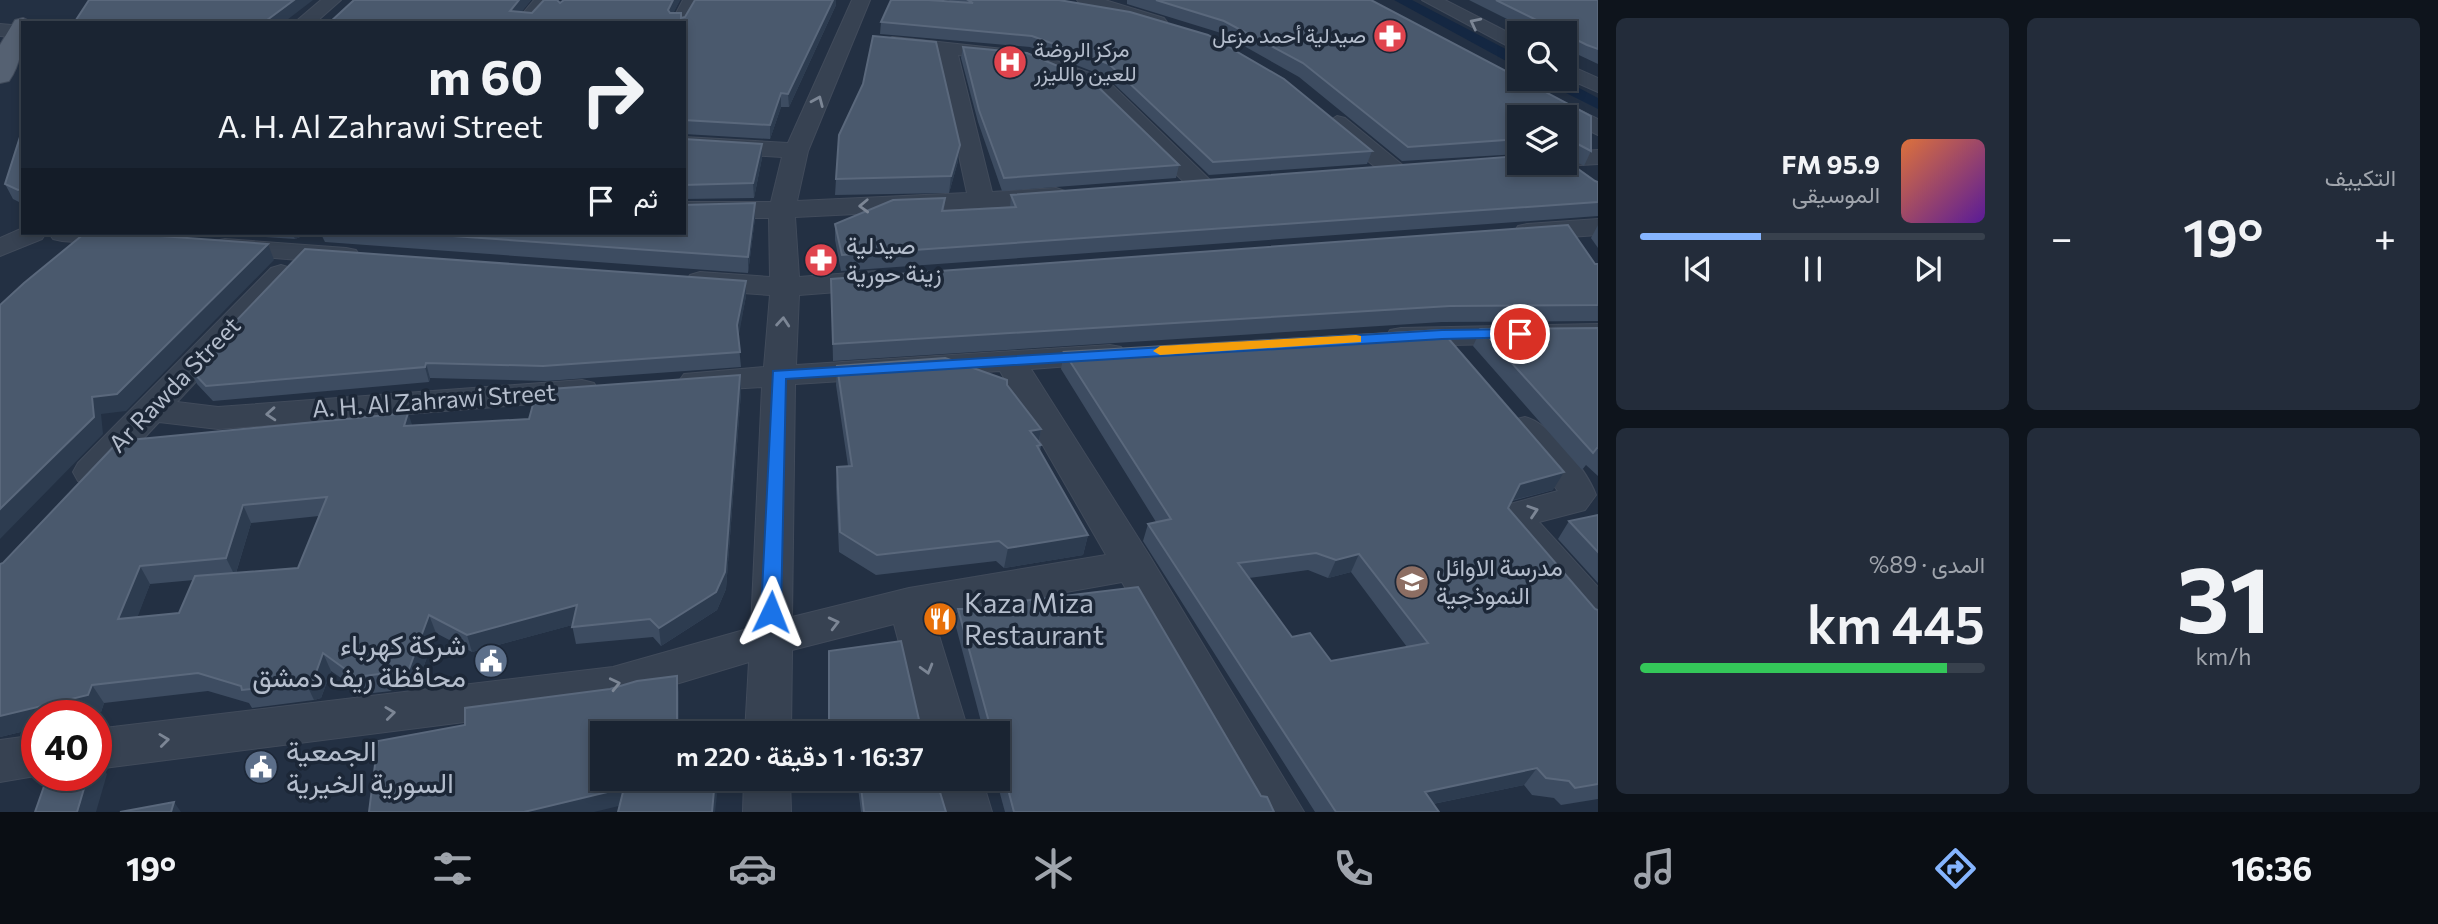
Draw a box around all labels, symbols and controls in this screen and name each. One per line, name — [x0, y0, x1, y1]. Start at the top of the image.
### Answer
pharmacy icon: صيدلية أحمد مزعل — [1371, 17, 1409, 55]
one-way arrow — [1470, 17, 1482, 31]
map controls — [1507, 21, 1577, 175]
button: search — [1507, 21, 1577, 91]
place label: صيدلية أحمد مزعل — [1212, 22, 1366, 49]
place label: مركز الروضة للعين والليزر — [1033, 36, 1137, 87]
hospital icon: مركز الروضة للعين والليزر — [991, 43, 1029, 81]
text: 60 m — [428, 45, 543, 105]
icon: right — [567, 49, 658, 140]
one-way arrow — [810, 96, 824, 108]
text: A. H. Al Zahrawi Street — [217, 105, 543, 145]
button: layers — [1507, 105, 1577, 175]
text: 95.9 FM — [1782, 148, 1880, 179]
text: التكييف — [2325, 163, 2396, 191]
text: الموسيقى — [1792, 180, 1880, 208]
icon: arrive — [582, 182, 620, 220]
text: ثم — [634, 182, 658, 213]
one-way arrow — [859, 199, 870, 214]
text: 19° — [2183, 204, 2263, 268]
text: − — [2051, 213, 2073, 260]
text: + — [2374, 213, 2396, 260]
place label: صيدلية زينة حورية — [846, 230, 942, 289]
pharmacy icon: صيدلية زينة حورية — [802, 241, 840, 279]
icon: previous — [1679, 250, 1717, 288]
icon: pause — [1794, 250, 1832, 288]
icon: next — [1909, 250, 1947, 288]
pin — [1490, 304, 1550, 364]
street label: Ar Rawda Street — [102, 310, 246, 458]
icon: arrive — [1501, 315, 1539, 353]
one-way arrow — [775, 317, 790, 328]
street label: A. H. Al Zahrawi Street — [311, 377, 557, 422]
one-way arrow — [265, 406, 276, 421]
one-way arrow — [1527, 505, 1539, 520]
text: 31 — [2176, 540, 2271, 652]
text: المدى · 89% — [1869, 550, 1985, 578]
place label: مدرسة الاوائل النموذجية — [1436, 552, 1563, 611]
school or university icon: مدرسة الاوائل النموذجية — [1393, 563, 1431, 601]
position arrow — [734, 575, 808, 649]
place label: Kaza Miza Restaurant — [964, 585, 1104, 651]
text: 445 km — [1807, 591, 1985, 655]
restaurant icon: Kaza Miza Restaurant — [921, 600, 959, 638]
one-way arrow — [828, 617, 840, 631]
place label: شركة كهرباء محافظة ريف دمشق — [252, 627, 466, 695]
public building icon: شركة كهرباء محافظة ريف دمشق — [472, 642, 510, 680]
text: km/h — [2196, 642, 2251, 670]
one-way arrow — [919, 662, 934, 674]
one-way arrow — [609, 678, 621, 692]
speed limit sign: 40 — [21, 700, 112, 791]
one-way arrow — [384, 705, 396, 720]
one-way arrow — [158, 733, 170, 748]
place label: الجمعية السورية الخيرية — [286, 733, 454, 801]
text: 16:37 · 1 دقيقة · 220 m — [676, 740, 924, 771]
public building icon: الجمعية السورية الخيرية — [242, 748, 280, 786]
icon: filters — [428, 844, 477, 893]
icon: car — [728, 844, 777, 893]
icon: climate — [1029, 844, 1078, 893]
icon: phone — [1329, 844, 1378, 893]
icon: music — [1630, 844, 1679, 893]
icon: directions — [1931, 844, 1980, 893]
text: 19° — [126, 848, 176, 888]
text: 16:36 — [2231, 848, 2312, 888]

